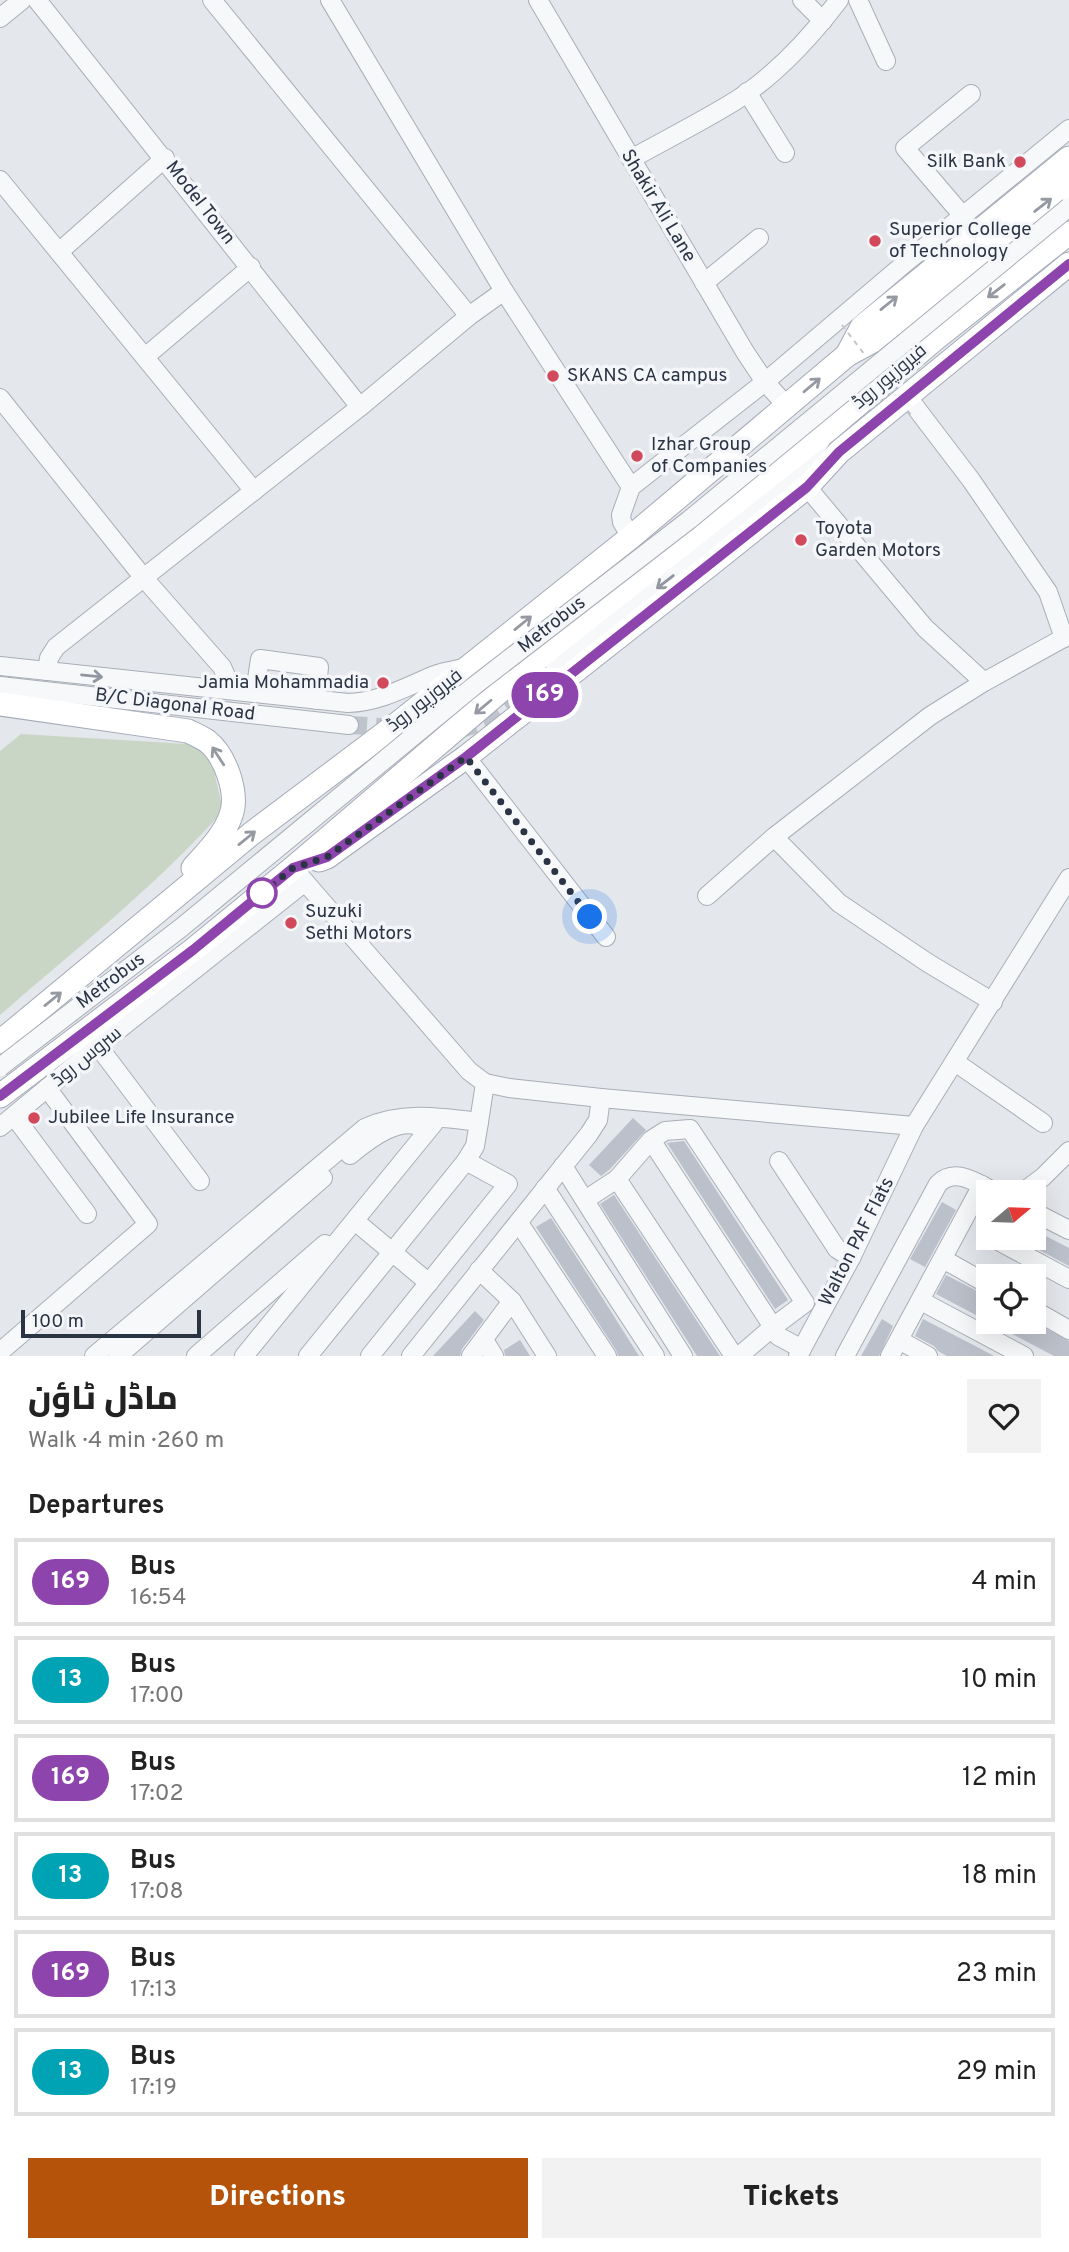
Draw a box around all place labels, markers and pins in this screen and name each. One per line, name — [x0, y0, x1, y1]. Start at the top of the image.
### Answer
place label: Silk Bank — [927, 150, 1006, 174]
marker: Silk Bank — [1012, 154, 1028, 170]
place label: Superior College of Technology — [889, 218, 1031, 264]
marker: Superior College of Technology — [867, 233, 883, 249]
place label: SKANS CA campus — [567, 364, 727, 388]
marker: SKANS CA campus — [545, 368, 561, 384]
place label: Izhar Group of Companies — [651, 433, 767, 479]
marker: Izhar Group of Companies — [629, 448, 645, 464]
place label: Toyota Garden Motors — [815, 517, 941, 563]
marker: Toyota Garden Motors — [793, 532, 809, 548]
place label: Jamia Mohammadia — [198, 671, 369, 695]
marker: Jamia Mohammadia — [375, 675, 391, 691]
unlabelled marker — [247, 878, 277, 908]
place label: Suzuki Sethi Motors — [305, 900, 412, 946]
marker: Suzuki Sethi Motors — [283, 915, 299, 931]
place label: Jubilee Life Insurance — [48, 1106, 235, 1130]
marker: Jubilee Life Insurance — [26, 1110, 42, 1126]

